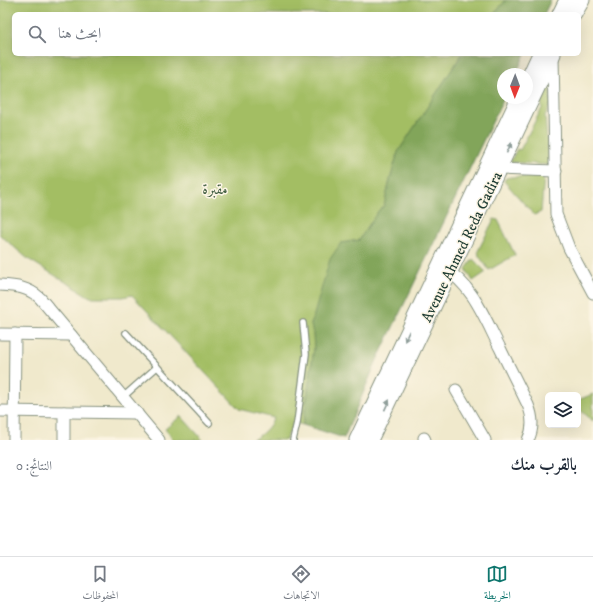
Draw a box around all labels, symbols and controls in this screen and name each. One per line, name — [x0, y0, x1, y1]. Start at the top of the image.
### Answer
search box — [12, 12, 581, 56]
icon: search — [26, 23, 48, 45]
text: ابحث هنا — [58, 24, 101, 43]
north arrow — [497, 68, 533, 104]
one-way arrow — [506, 143, 512, 154]
street label: Avenue Ahmed Reda Gadira — [417, 168, 507, 325]
park label: مقبرة — [202, 180, 228, 199]
one-way arrow — [404, 330, 410, 342]
map controls — [545, 392, 581, 428]
button: layers — [545, 392, 581, 428]
one-way arrow — [384, 399, 390, 410]
text: بالقرب منك — [511, 454, 577, 476]
text: النتائج: 0 — [16, 458, 52, 474]
tab: المحفوظات — [82, 563, 118, 606]
tab: الاتجاهات — [283, 563, 320, 606]
tab: الخريطة — [484, 563, 511, 606]

